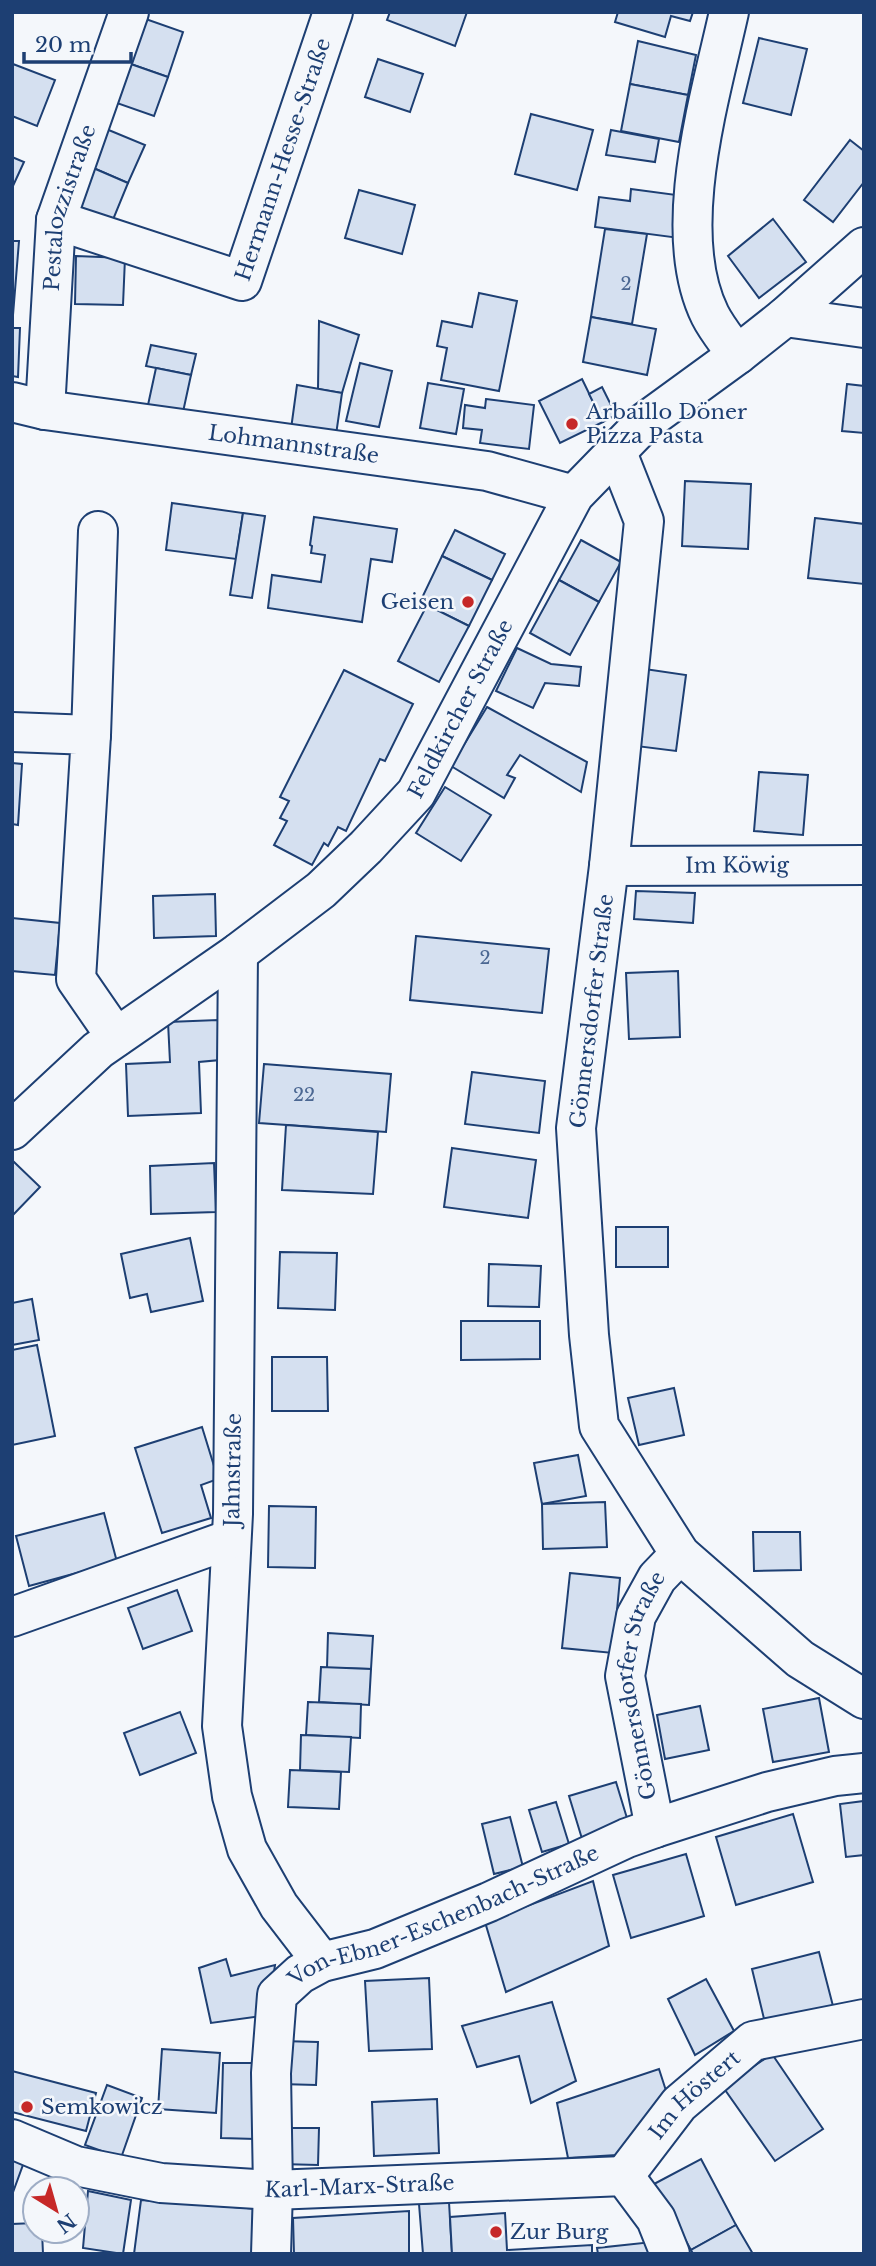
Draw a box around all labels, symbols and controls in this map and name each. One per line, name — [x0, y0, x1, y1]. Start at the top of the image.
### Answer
scale bar — [24, 21, 131, 65]
text: 20 m — [35, 32, 92, 58]
street label: Hermann-Hesse-Straße — [230, 35, 336, 284]
street label: Pestalozzistraße — [39, 121, 102, 292]
house number: 2 — [620, 273, 632, 295]
place label: Arbaillo Döner Pizza Pasta — [585, 399, 747, 449]
marker: Arbaillo Döner Pizza Pasta — [564, 416, 580, 432]
street label: Lohmannstraße — [207, 420, 381, 469]
place label: Geisen — [381, 589, 454, 615]
marker: Geisen — [460, 594, 476, 610]
street label: Feldkircher Straße — [403, 615, 519, 803]
street label: Im Köwig — [685, 852, 789, 879]
street label: Gönnersdorfer Straße — [565, 892, 619, 1130]
house number: 2 — [479, 947, 491, 969]
house number: 22 — [293, 1084, 315, 1106]
street label: Jahnstraße — [219, 1413, 247, 1530]
street label: Gönnersdorfer Straße — [611, 1567, 671, 1802]
street label: Von-Ebner-Eschenbach-Straße — [282, 1840, 603, 1992]
street label: Im Höstert — [644, 2045, 745, 2145]
place label: Semkowicz — [41, 2094, 163, 2120]
marker: Semkowicz — [19, 2099, 35, 2115]
street label: Karl-Marx-Straße — [264, 2170, 455, 2204]
north arrow — [21, 2175, 91, 2245]
text: N — [52, 2209, 80, 2238]
place label: Zur Burg — [510, 2219, 609, 2245]
marker: Zur Burg — [488, 2224, 504, 2240]

